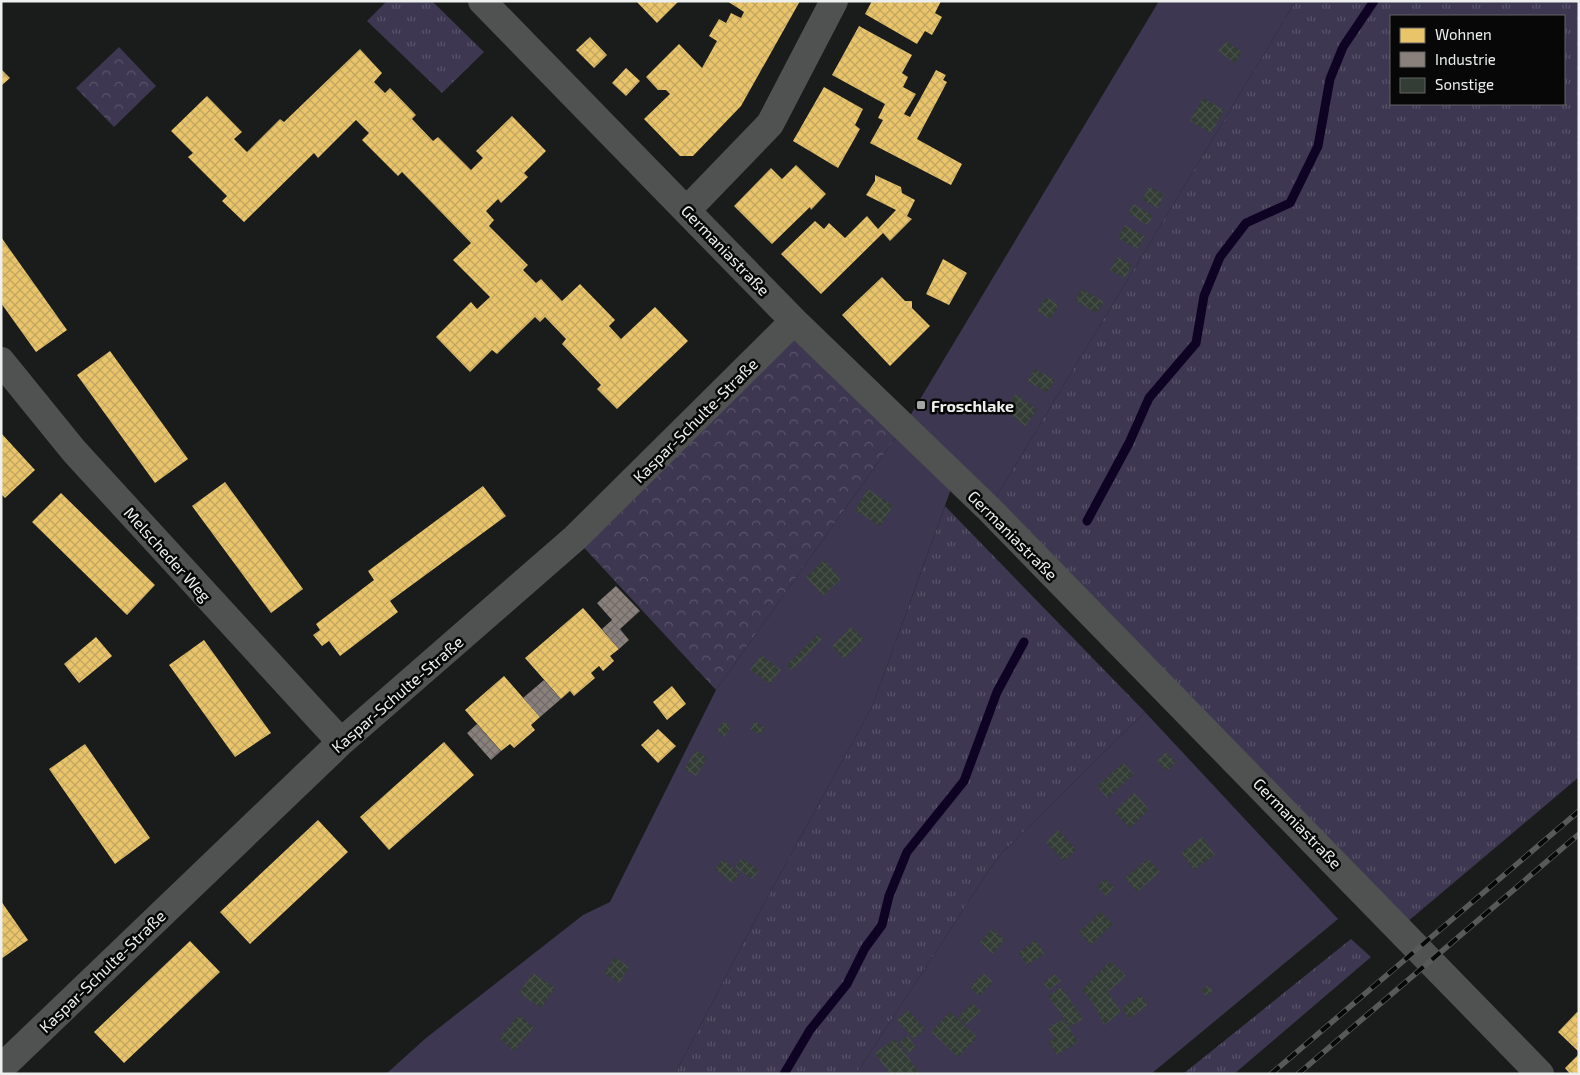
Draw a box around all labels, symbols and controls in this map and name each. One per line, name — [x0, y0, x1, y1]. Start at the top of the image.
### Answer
legend — [1390, 15, 1565, 105]
text: Wohnen — [1435, 25, 1492, 43]
text: Industrie — [1435, 50, 1496, 68]
text: Sonstige — [1435, 75, 1494, 93]
street label: Germaniastraße — [678, 201, 774, 299]
street label: Kaspar-Schulte-Straße — [629, 354, 761, 486]
place label: Froschlake — [931, 396, 1014, 415]
marker: Froschlake — [915, 399, 927, 411]
street label: Germaniastraße — [964, 486, 1062, 584]
street label: Melscheder Weg — [121, 503, 216, 605]
street label: Kaspar-Schulte-Straße — [327, 632, 467, 756]
street label: Germaniastraße — [1250, 774, 1346, 872]
street label: Kaspar-Schulte-Straße — [35, 906, 169, 1036]

